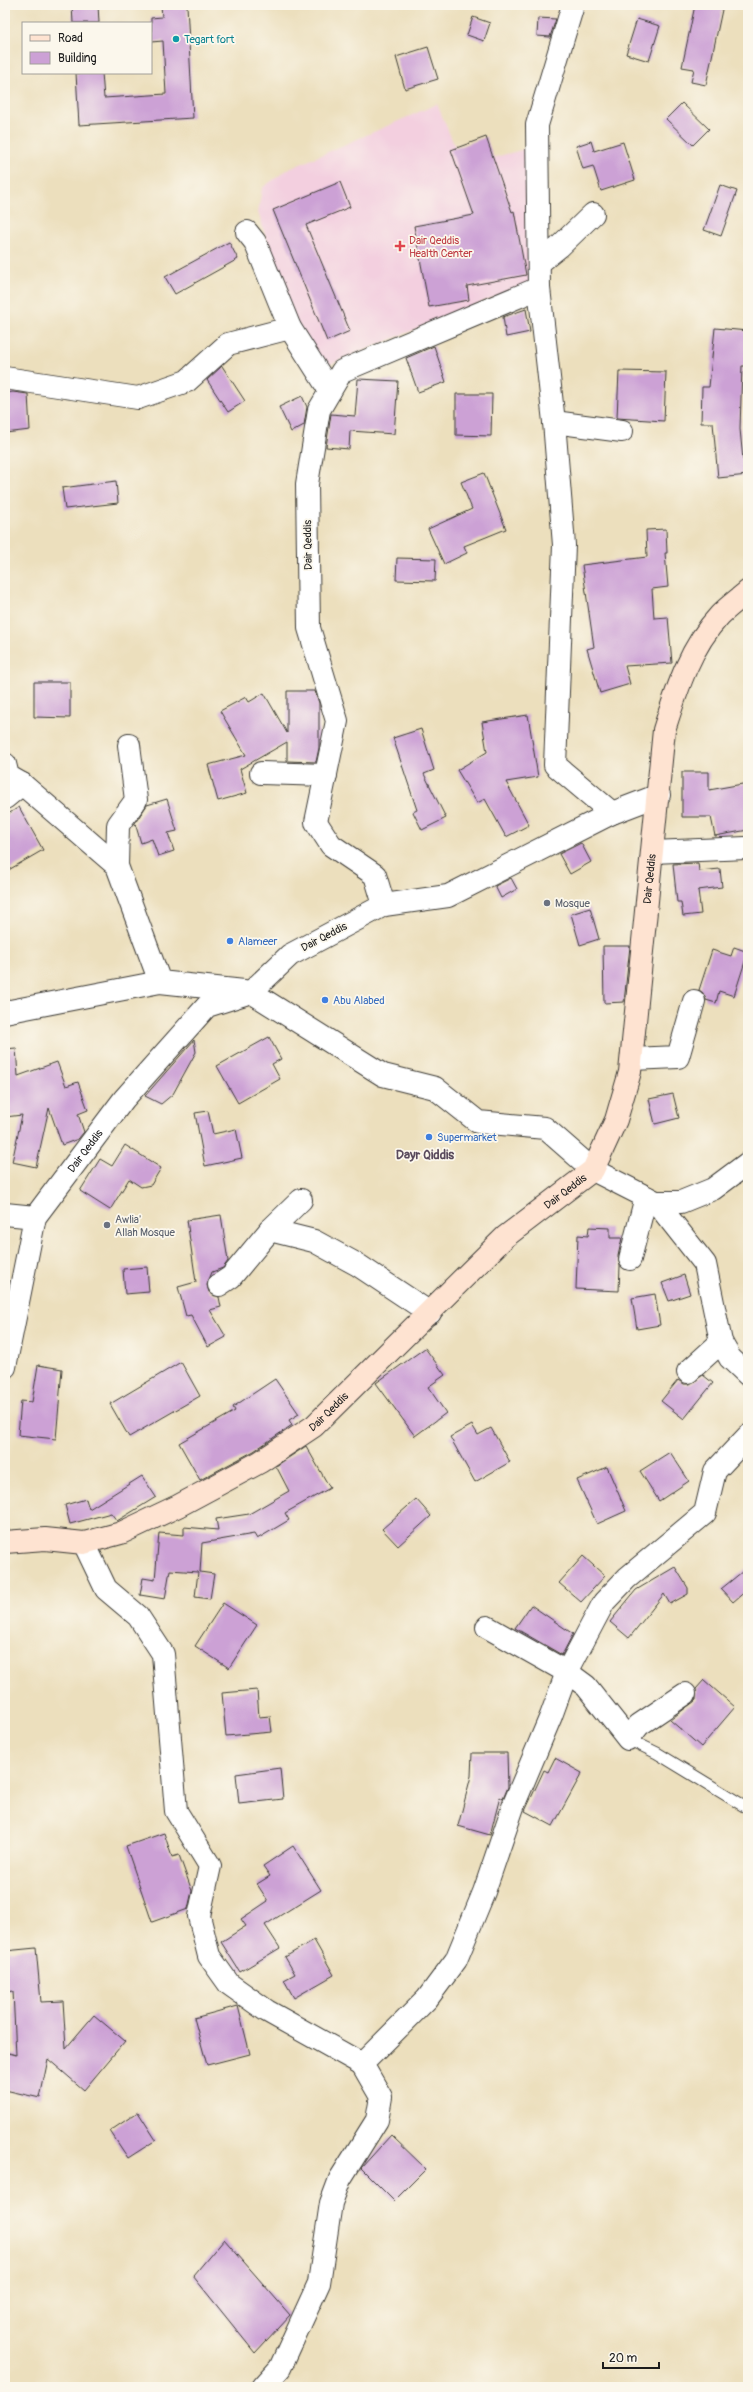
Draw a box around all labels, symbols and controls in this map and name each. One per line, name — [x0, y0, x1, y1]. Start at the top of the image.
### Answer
legend — [22, 22, 152, 74]
text: Road — [58, 31, 83, 46]
place label: Tegart fort — [184, 33, 235, 46]
marker: Tegart fort — [171, 34, 181, 44]
text: Building — [58, 51, 97, 66]
place label: Dair Qeddis Health Center — [409, 234, 473, 260]
marker: Dair Qeddis Health Center — [394, 240, 406, 252]
street label: Dair Qeddis — [301, 520, 315, 570]
street label: Dair Qeddis — [640, 853, 658, 905]
place label: Mosque — [555, 897, 590, 910]
marker: Mosque — [542, 898, 552, 908]
street label: Dair Qeddis — [299, 919, 349, 954]
place label: Alameer — [238, 935, 277, 948]
marker: Alameer — [225, 936, 235, 946]
place label: Abu Alabed — [333, 994, 385, 1007]
marker: Abu Alabed — [320, 995, 330, 1005]
street label: Dair Qeddis — [65, 1127, 105, 1175]
place label: Supermarket — [437, 1131, 497, 1144]
marker: Supermarket — [424, 1132, 434, 1142]
district label: Dayr Qiddis — [396, 1147, 454, 1163]
street label: Dair Qeddis — [541, 1171, 589, 1212]
place label: Awlia' Allah Mosque — [115, 1213, 175, 1239]
marker: Awlia' Allah Mosque — [102, 1220, 112, 1230]
street label: Dair Qeddis — [306, 1389, 351, 1434]
scale bar — [603, 2344, 659, 2370]
text: 20 m — [609, 2351, 638, 2366]

